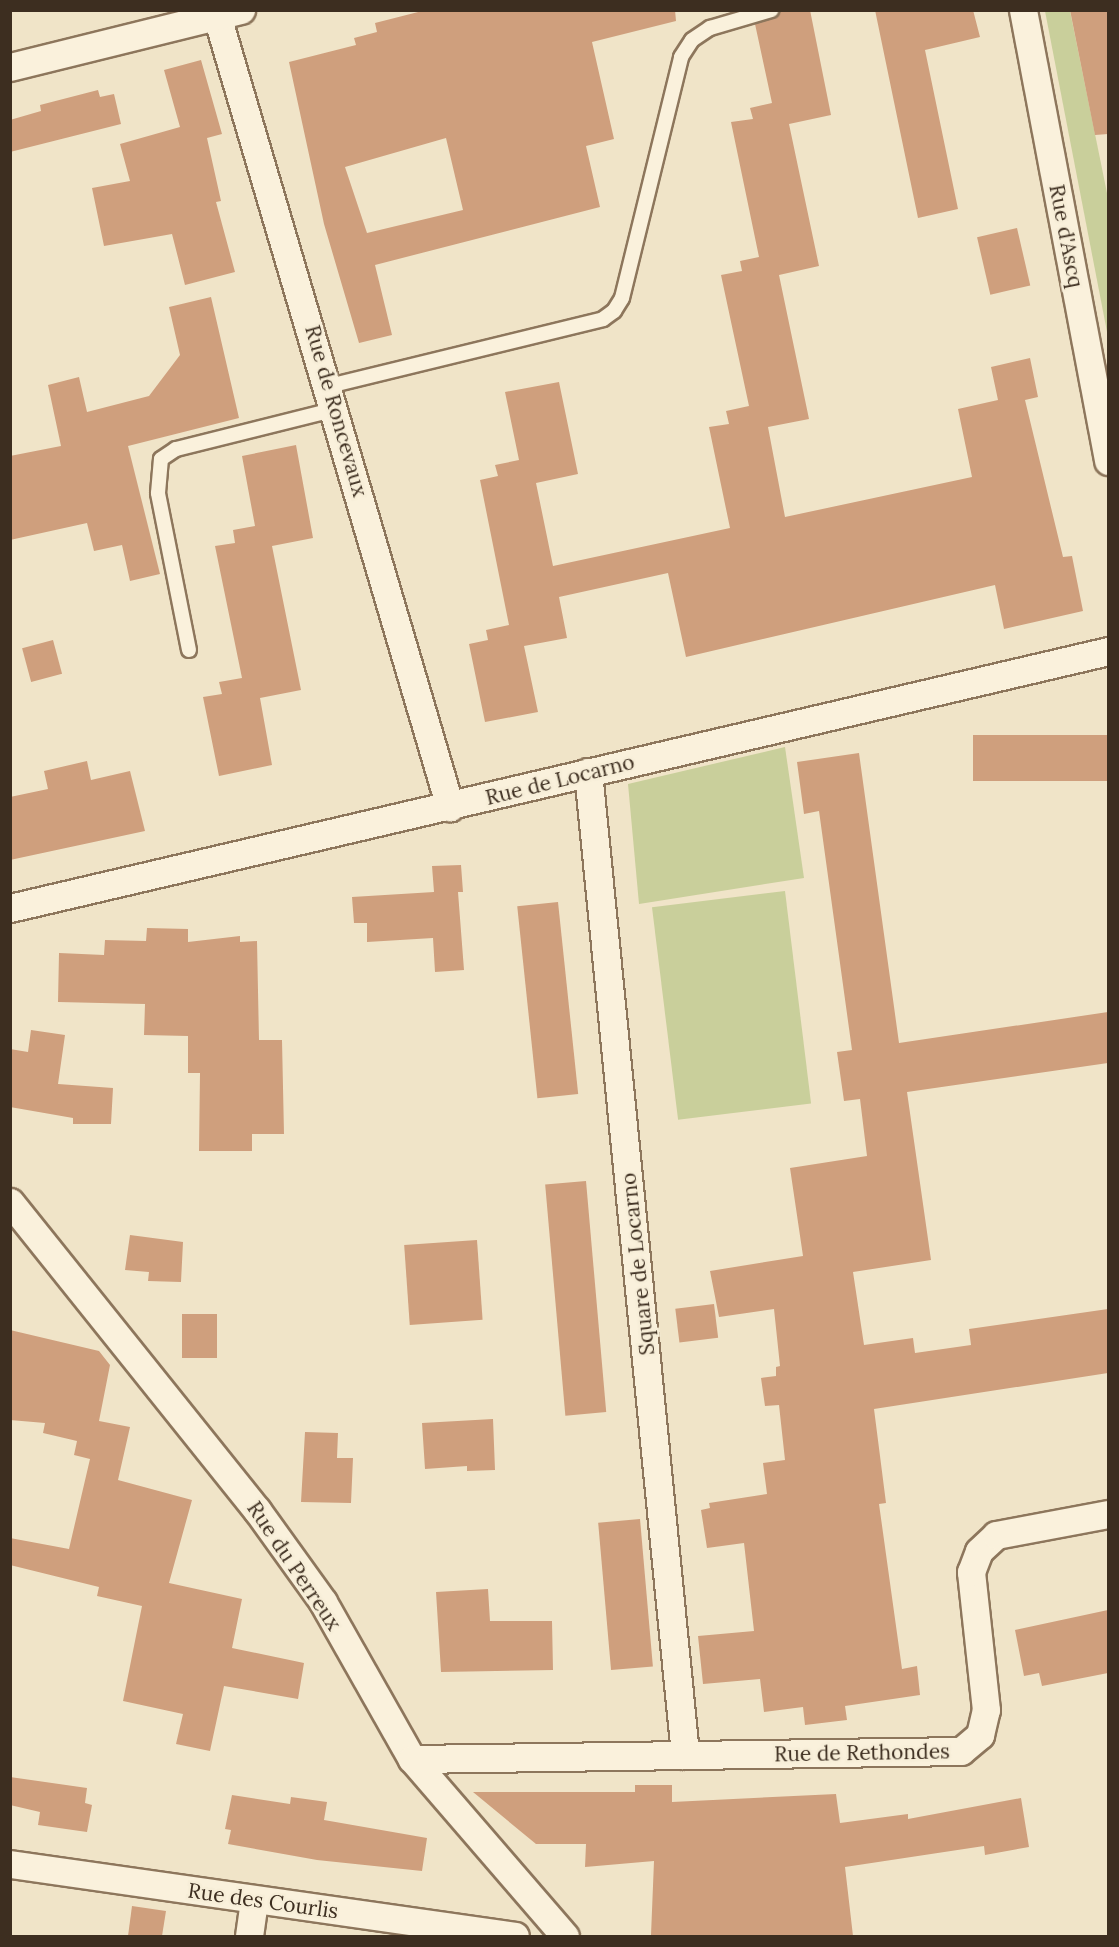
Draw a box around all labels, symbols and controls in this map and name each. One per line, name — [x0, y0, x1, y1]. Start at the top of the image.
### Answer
street label: Rue d'Ascq — [1044, 182, 1088, 290]
street label: Rue de Roncevaux — [299, 322, 373, 500]
street label: Rue de Locarno — [483, 749, 637, 811]
street label: Square de Locarno — [616, 1172, 660, 1356]
street label: Rue du Perreux — [242, 1497, 346, 1635]
street label: Rue de Rethondes — [774, 1739, 950, 1767]
street label: Rue des Courlis — [186, 1878, 340, 1924]

